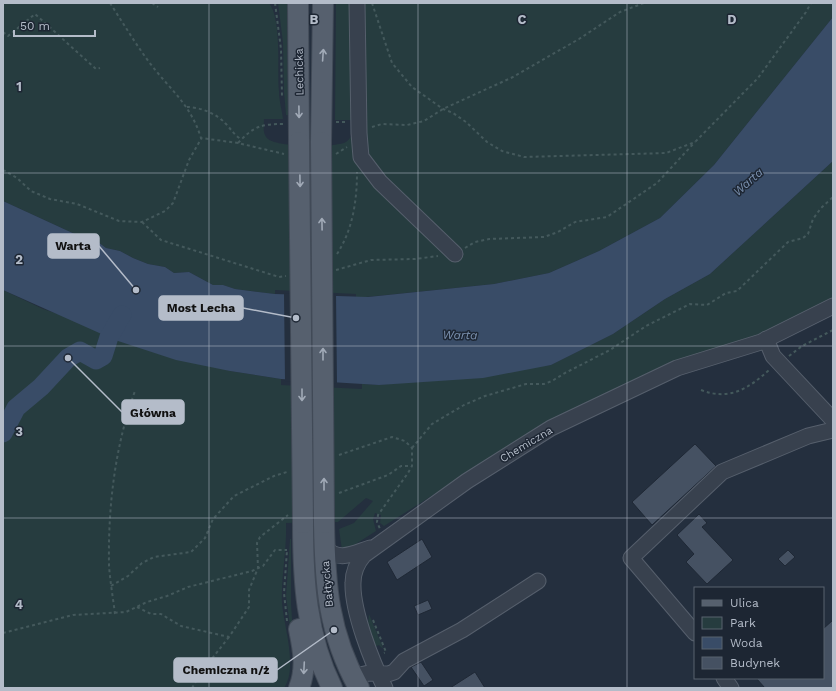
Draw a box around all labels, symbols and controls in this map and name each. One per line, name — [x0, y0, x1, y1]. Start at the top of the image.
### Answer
scale bar — [14, 12, 95, 38]
text: B — [310, 12, 319, 27]
text: C — [518, 12, 527, 27]
text: D — [727, 12, 737, 27]
text: 50 m — [20, 19, 50, 33]
street label: Lechicka — [293, 48, 306, 96]
one-way arrow — [319, 49, 326, 62]
text: 1 — [16, 79, 22, 94]
one-way arrow — [295, 105, 303, 118]
water label: Warta — [730, 165, 766, 199]
one-way arrow — [296, 174, 304, 187]
one-way arrow — [318, 218, 326, 231]
callout: Warta — [48, 234, 99, 258]
text: Warta — [55, 239, 91, 253]
text: 2 — [15, 252, 23, 267]
callout: Most Lecha — [159, 296, 243, 320]
text: Most Lecha — [167, 301, 235, 315]
water label: Warta — [442, 328, 478, 342]
one-way arrow — [319, 348, 327, 361]
one-way arrow — [298, 388, 306, 401]
callout: Główna — [122, 400, 184, 424]
text: Główna — [130, 406, 176, 420]
text: 3 — [15, 424, 23, 439]
street label: Chemiczna — [498, 424, 555, 465]
one-way arrow — [320, 478, 328, 491]
street label: Bałtycka — [319, 560, 336, 608]
legend — [694, 587, 824, 679]
text: Ulica — [730, 596, 759, 610]
text: 4 — [15, 597, 24, 612]
text: Park — [730, 616, 756, 630]
text: Woda — [730, 636, 763, 650]
text: Budynek — [730, 656, 780, 670]
callout: Chemiczna n/ż — [174, 658, 277, 682]
one-way arrow — [300, 661, 307, 674]
text: Chemiczna n/ż — [183, 663, 269, 677]

